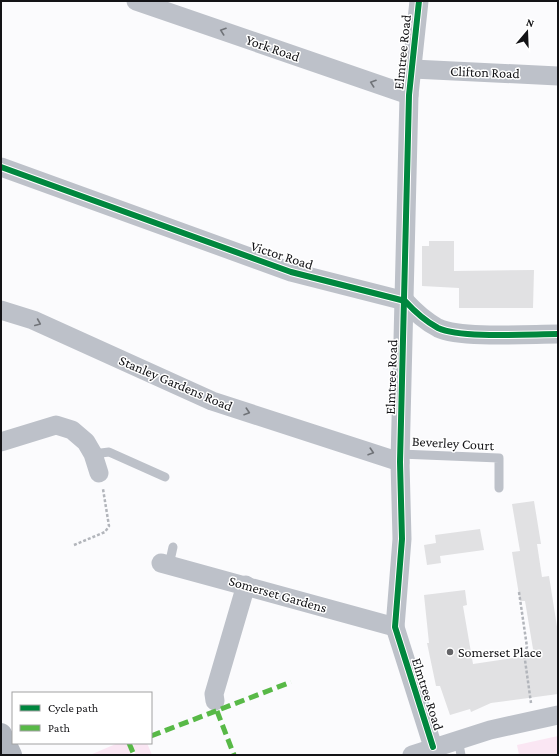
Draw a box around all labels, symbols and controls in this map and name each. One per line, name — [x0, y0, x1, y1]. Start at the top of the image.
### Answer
north arrow — [507, 12, 547, 52]
street label: Elmtree Road — [390, 13, 414, 90]
text: N — [525, 16, 536, 30]
one-way arrow — [220, 27, 227, 35]
street label: York Road — [244, 31, 303, 65]
street label: Clifton Road — [450, 63, 521, 81]
one-way arrow — [369, 79, 376, 87]
street label: Victor Road — [249, 237, 316, 273]
one-way arrow — [33, 318, 41, 326]
street label: Elmtree Road — [382, 339, 400, 415]
street label: Stanley Gardens Road — [117, 352, 236, 414]
one-way arrow — [244, 407, 251, 416]
street label: Beverley Court — [412, 433, 495, 453]
one-way arrow — [367, 447, 374, 456]
street label: Somerset Gardens — [227, 572, 329, 616]
place label: Somerset Place — [458, 644, 542, 660]
marker: Somerset Place — [445, 647, 455, 657]
street label: Elmtree Road — [409, 656, 447, 733]
legend — [12, 692, 152, 744]
text: Cycle path — [48, 701, 99, 715]
text: Path — [48, 721, 70, 735]

